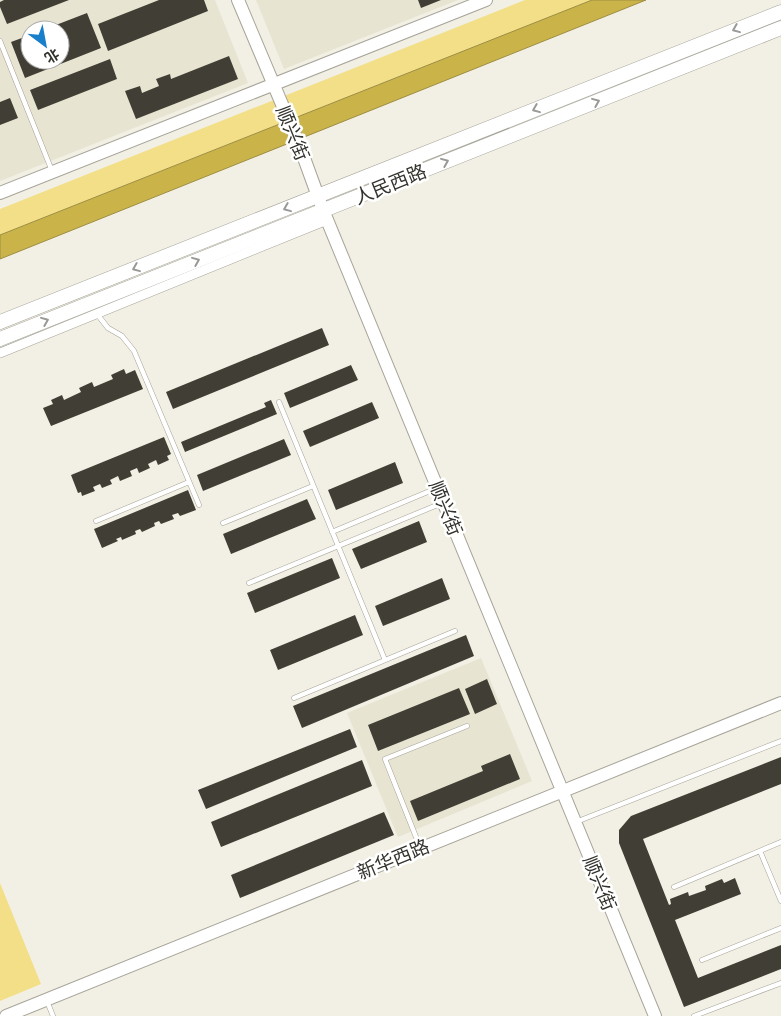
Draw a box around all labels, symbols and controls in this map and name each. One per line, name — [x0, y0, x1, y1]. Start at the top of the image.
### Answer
north arrow — [20, 20, 70, 70]
one-way arrow — [732, 23, 741, 34]
text: 北 — [41, 45, 63, 67]
one-way arrow — [591, 98, 600, 108]
street label: 顺兴街 — [271, 102, 314, 164]
one-way arrow — [532, 103, 541, 113]
one-way arrow — [440, 158, 449, 168]
street label: 人民西路 — [351, 160, 430, 209]
one-way arrow — [284, 202, 292, 212]
one-way arrow — [191, 257, 200, 267]
one-way arrow — [132, 261, 141, 272]
one-way arrow — [40, 317, 49, 327]
street label: 顺兴街 — [424, 477, 467, 539]
street label: 新华西路 — [354, 835, 433, 884]
street label: 顺兴街 — [578, 852, 621, 914]

